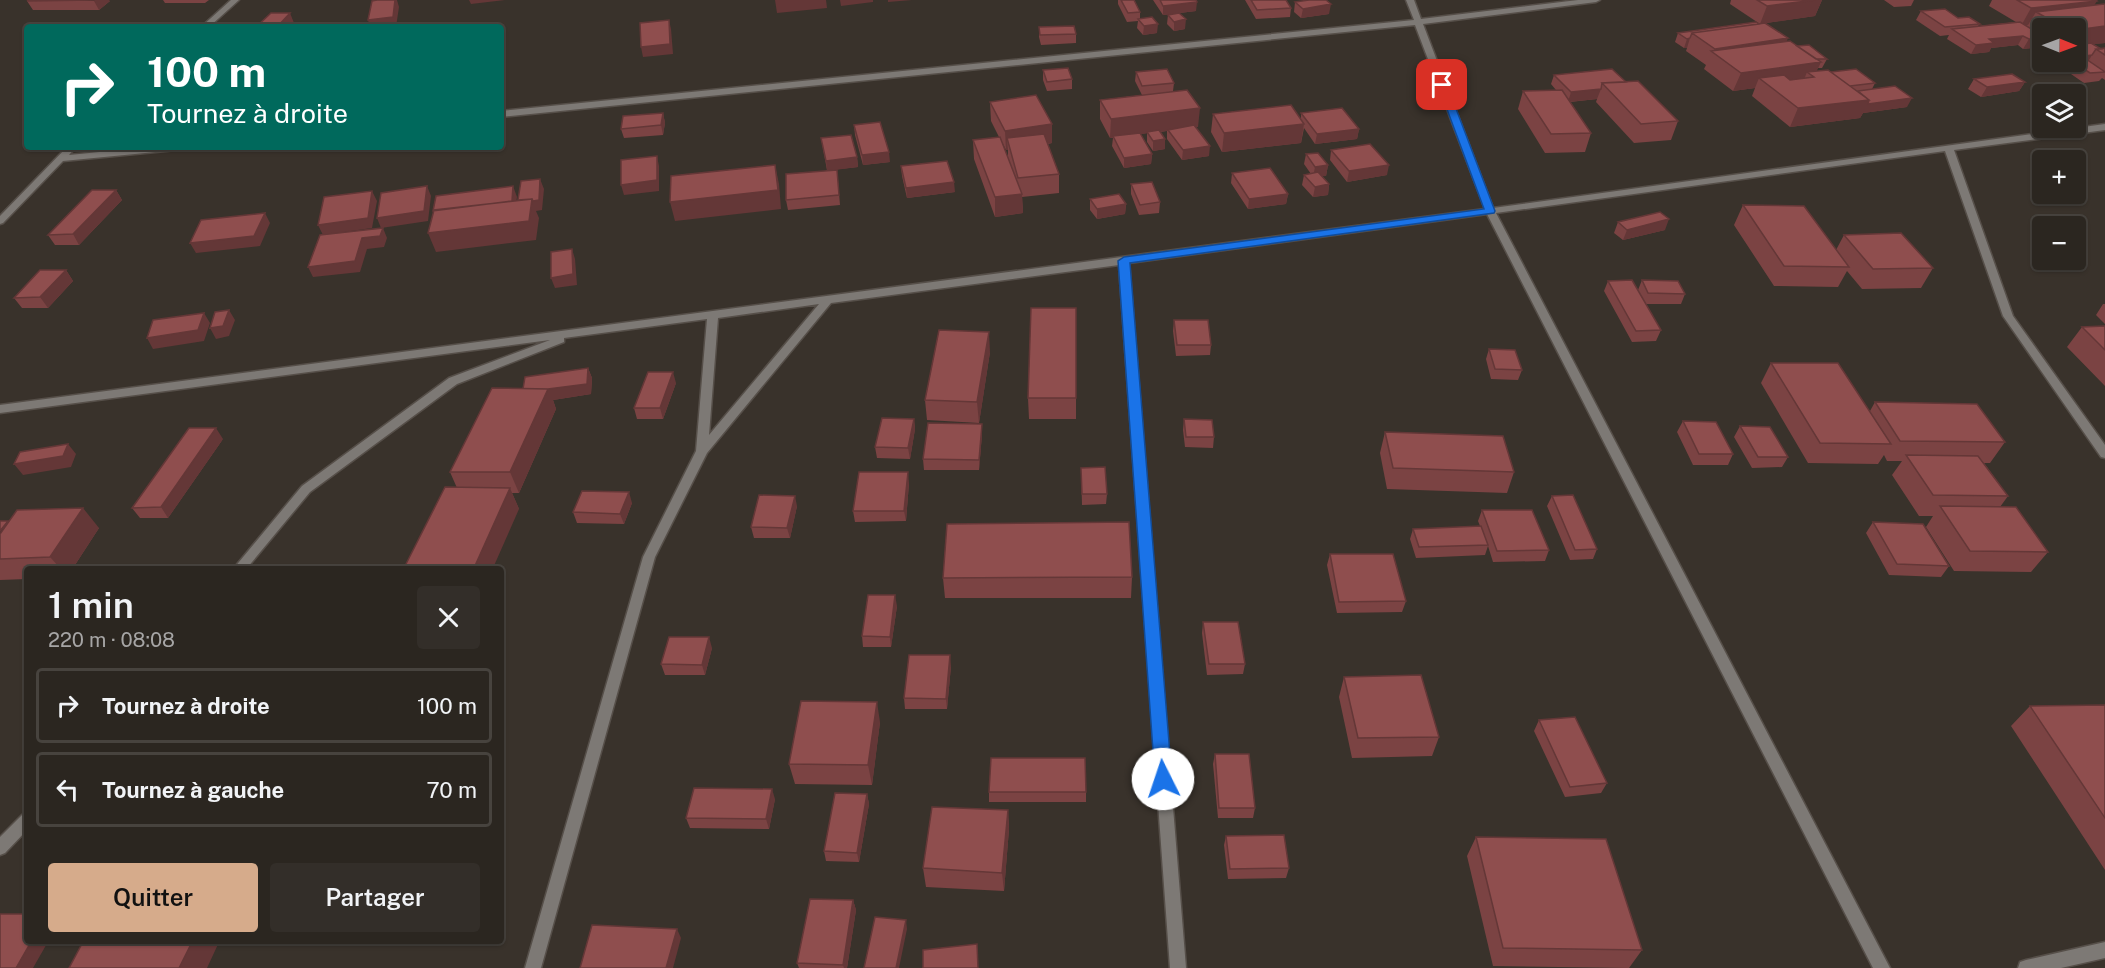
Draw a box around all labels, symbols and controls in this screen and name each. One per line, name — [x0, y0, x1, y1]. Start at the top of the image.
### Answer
north arrow — [2032, 18, 2086, 72]
map controls — [2032, 18, 2086, 270]
text: 100 m — [147, 47, 266, 96]
icon: right — [48, 48, 126, 126]
pin — [1416, 59, 1467, 110]
icon: arrive — [1425, 68, 1458, 101]
button: layers — [2032, 84, 2086, 138]
text: Tournez à droite — [147, 97, 348, 129]
button: + — [2032, 150, 2086, 204]
button: − — [2032, 216, 2086, 270]
text: 1 min — [48, 584, 134, 626]
button: close — [417, 586, 480, 649]
text: 220 m · 08:08 — [48, 628, 175, 652]
icon: right — [51, 689, 84, 722]
text: Tournez à droite — [102, 693, 270, 719]
text: 100 m — [417, 693, 477, 719]
position arrow — [1131, 747, 1195, 811]
icon: left — [51, 773, 84, 806]
text: Tournez à gauche — [102, 777, 284, 803]
text: 70 m — [426, 777, 477, 803]
button: Quitter — [48, 863, 258, 932]
button: Partager — [270, 863, 480, 932]

